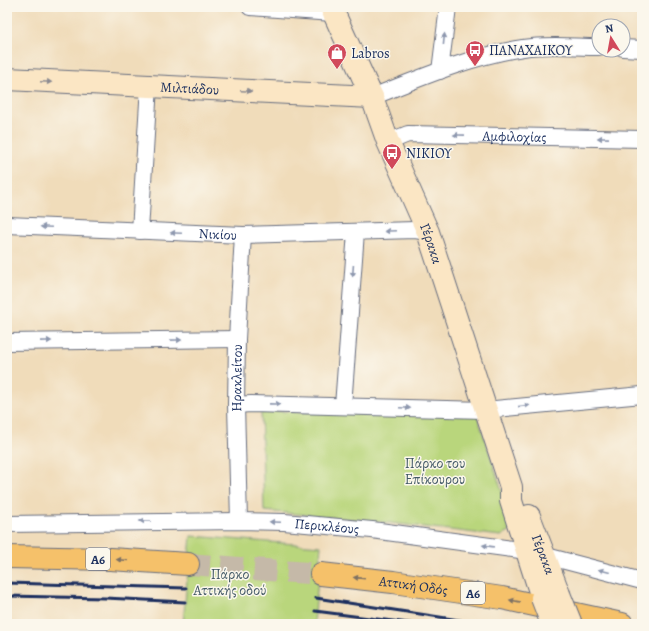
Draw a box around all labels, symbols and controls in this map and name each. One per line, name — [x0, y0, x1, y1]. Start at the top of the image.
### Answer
north arrow — [591, 18, 631, 58]
text: N — [604, 21, 615, 37]
one-way arrow — [441, 33, 447, 45]
bus stop icon: ΠΑΝΑΧΑΙΚΟΥ — [464, 39, 486, 67]
place label: ΠΑΝΑΧΑΙΚΟΥ — [489, 41, 573, 60]
shop icon: Labros — [326, 42, 348, 70]
place label: Labros — [351, 44, 390, 63]
street label: Μιλτιάδου — [160, 77, 220, 99]
one-way arrow — [40, 78, 52, 85]
one-way arrow — [240, 88, 252, 95]
street label: Αμφιλοχίας — [481, 126, 547, 146]
one-way arrow — [452, 132, 465, 138]
one-way arrow — [596, 135, 609, 141]
bus stop icon: ΝΙΚΙΟΥ — [381, 142, 403, 170]
place label: ΝΙΚΙΟΥ — [406, 144, 452, 163]
street label: Γέρακα — [416, 220, 447, 266]
one-way arrow — [40, 223, 52, 230]
street label: Νικίου — [198, 224, 237, 244]
one-way arrow — [383, 228, 396, 234]
one-way arrow — [170, 229, 182, 236]
one-way arrow — [350, 265, 357, 277]
one-way arrow — [170, 337, 183, 343]
one-way arrow — [40, 338, 53, 344]
street label: Ηρακλείτου — [226, 344, 246, 412]
one-way arrow — [269, 401, 281, 408]
one-way arrow — [518, 403, 530, 410]
one-way arrow — [399, 405, 412, 411]
park label: Πάρκο του Επίκουρου — [405, 454, 465, 489]
street label: Περικλέους — [294, 514, 360, 538]
one-way arrow — [138, 518, 151, 524]
one-way arrow — [269, 518, 281, 525]
street label: Γέρακα — [527, 531, 560, 578]
one-way arrow — [482, 543, 494, 549]
road number: Α6 — [86, 548, 110, 570]
one-way arrow — [116, 556, 128, 563]
park label: Πάρκο Αττικής οδού — [193, 565, 266, 600]
one-way arrow — [598, 568, 610, 574]
street label: Αττική Οδός — [377, 571, 449, 599]
one-way arrow — [353, 575, 365, 582]
road number: Α6 — [461, 582, 485, 604]
one-way arrow — [509, 597, 522, 603]

